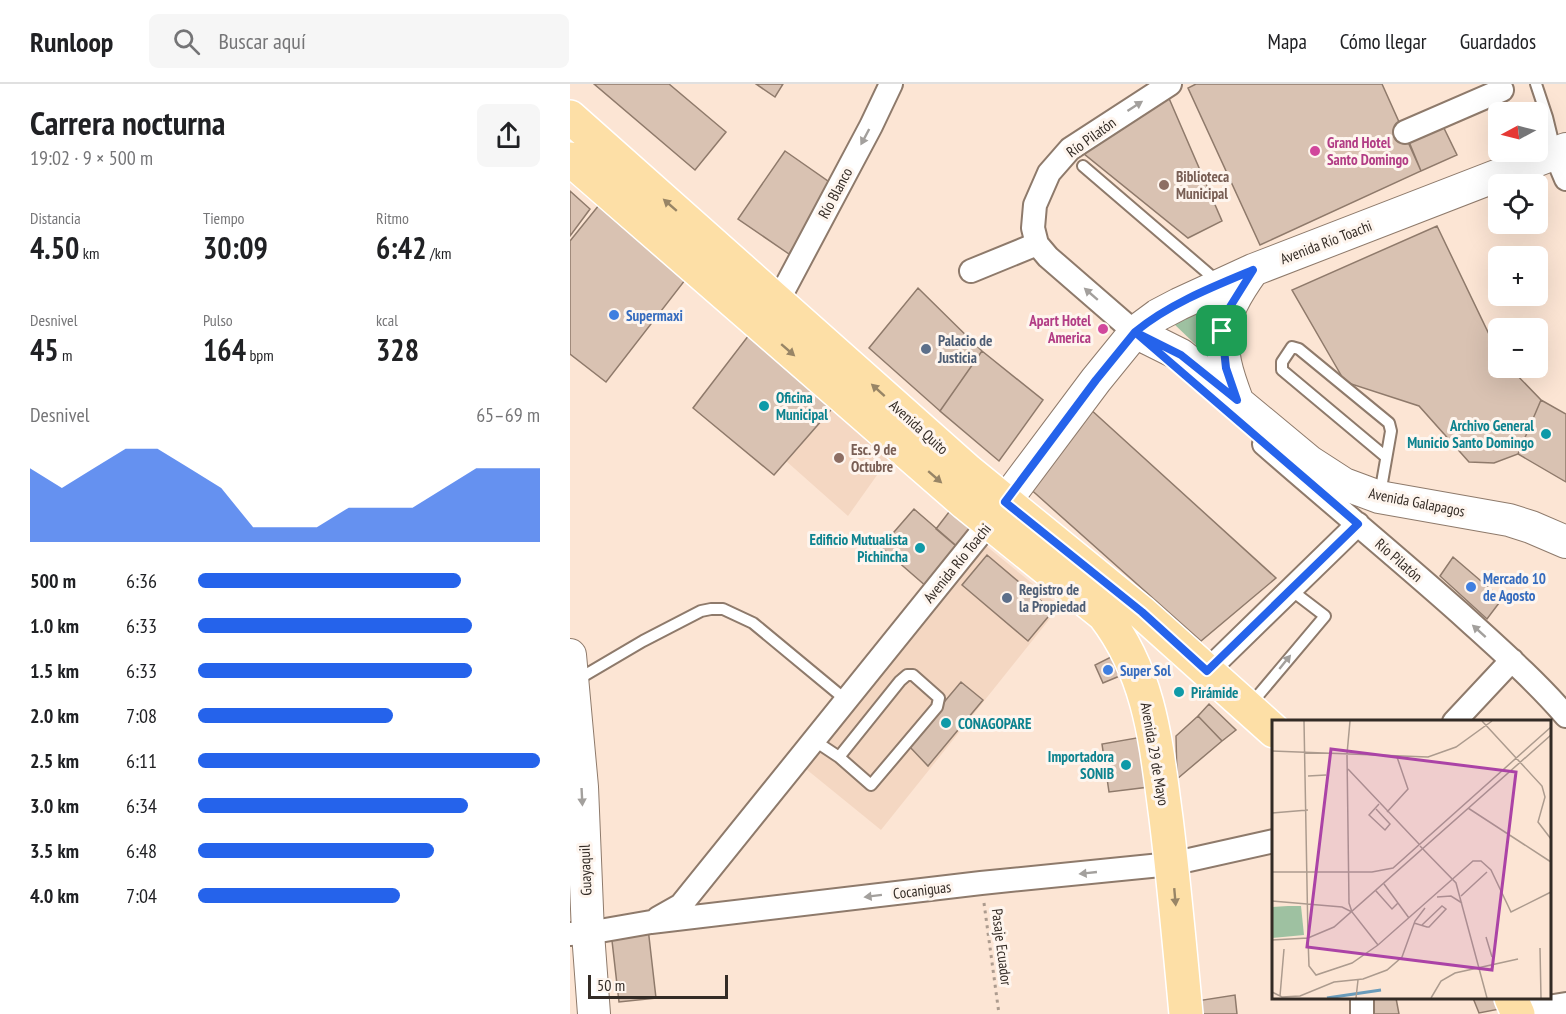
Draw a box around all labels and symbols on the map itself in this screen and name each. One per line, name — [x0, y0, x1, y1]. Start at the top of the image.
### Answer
one-way arrow — [1127, 101, 1144, 112]
north arrow — [1488, 102, 1548, 162]
street label: Río Pilatón — [1062, 113, 1120, 161]
one-way arrow — [860, 128, 870, 145]
place label: Grand Hotel Santo Domingo — [1327, 133, 1409, 169]
marker: Grand Hotel Santo Domingo — [1308, 144, 1322, 158]
street label: Río Blanco — [814, 164, 856, 222]
place label: Biblioteca Municipal — [1176, 167, 1229, 203]
marker: Biblioteca Municipal — [1157, 178, 1171, 192]
one-way arrow — [662, 198, 677, 212]
street label: Avenida Río Toachi — [1277, 216, 1375, 268]
one-way arrow — [1084, 288, 1099, 301]
pin — [1196, 305, 1247, 356]
place label: Supermaxi — [626, 306, 683, 325]
marker: Supermaxi — [607, 308, 621, 322]
place label: Apart Hotel America — [1028, 311, 1091, 347]
marker: Apart Hotel America — [1096, 322, 1110, 336]
place label: Palacio de Justicia — [937, 331, 992, 367]
marker: Palacio de Justicia — [919, 342, 933, 356]
one-way arrow — [780, 343, 796, 356]
one-way arrow — [871, 384, 886, 397]
place label: Oficina Municipal — [776, 388, 828, 424]
street label: Avenida Quito — [886, 396, 952, 458]
marker: Oficina Municipal — [757, 399, 771, 413]
place label: Archivo General Municio Santo Domingo — [1407, 416, 1534, 452]
marker: Archivo General Municio Santo Domingo — [1539, 427, 1553, 441]
place label: Esc. 9 de Octubre — [851, 440, 897, 476]
marker: Esc. 9 de Octubre — [832, 451, 846, 465]
one-way arrow — [927, 470, 942, 483]
street label: Avenida Galapagos — [1367, 483, 1467, 521]
street label: Avenida Río Toachi — [919, 519, 995, 607]
place label: Edificio Mutualista Pichincha — [809, 530, 908, 566]
street label: Río Pilatón — [1371, 534, 1427, 586]
marker: Edificio Mutualista Pichincha — [913, 541, 927, 555]
place label: Mercado 10 de Agosto — [1483, 569, 1546, 605]
place label: Registro de la Propiedad — [1019, 580, 1086, 616]
marker: Mercado 10 de Agosto — [1464, 580, 1478, 594]
marker: Registro de la Propiedad — [1000, 591, 1014, 605]
one-way arrow — [1472, 625, 1487, 638]
one-way arrow — [1279, 655, 1291, 670]
place label: Super Sol — [1120, 661, 1171, 680]
marker: Super Sol — [1101, 663, 1115, 677]
place label: Pirámide — [1191, 683, 1239, 702]
marker: Pirámide — [1172, 685, 1186, 699]
street label: Avenida 29 de Mayo — [1137, 701, 1173, 807]
place label: CONAGOPARE — [958, 714, 1031, 733]
marker: CONAGOPARE — [939, 716, 953, 730]
inset map — [1272, 720, 1551, 999]
place label: Importadora SONIB — [1048, 747, 1114, 783]
marker: Importadora SONIB — [1119, 758, 1133, 772]
one-way arrow — [578, 787, 587, 806]
street label: Guayaquil — [575, 844, 595, 896]
one-way arrow — [1078, 868, 1097, 878]
street label: Cocaniguas — [892, 877, 952, 903]
one-way arrow — [1170, 888, 1180, 907]
one-way arrow — [864, 891, 883, 901]
street label: Pasaje Ecuador — [988, 907, 1016, 987]
scale bar — [588, 972, 728, 1000]

